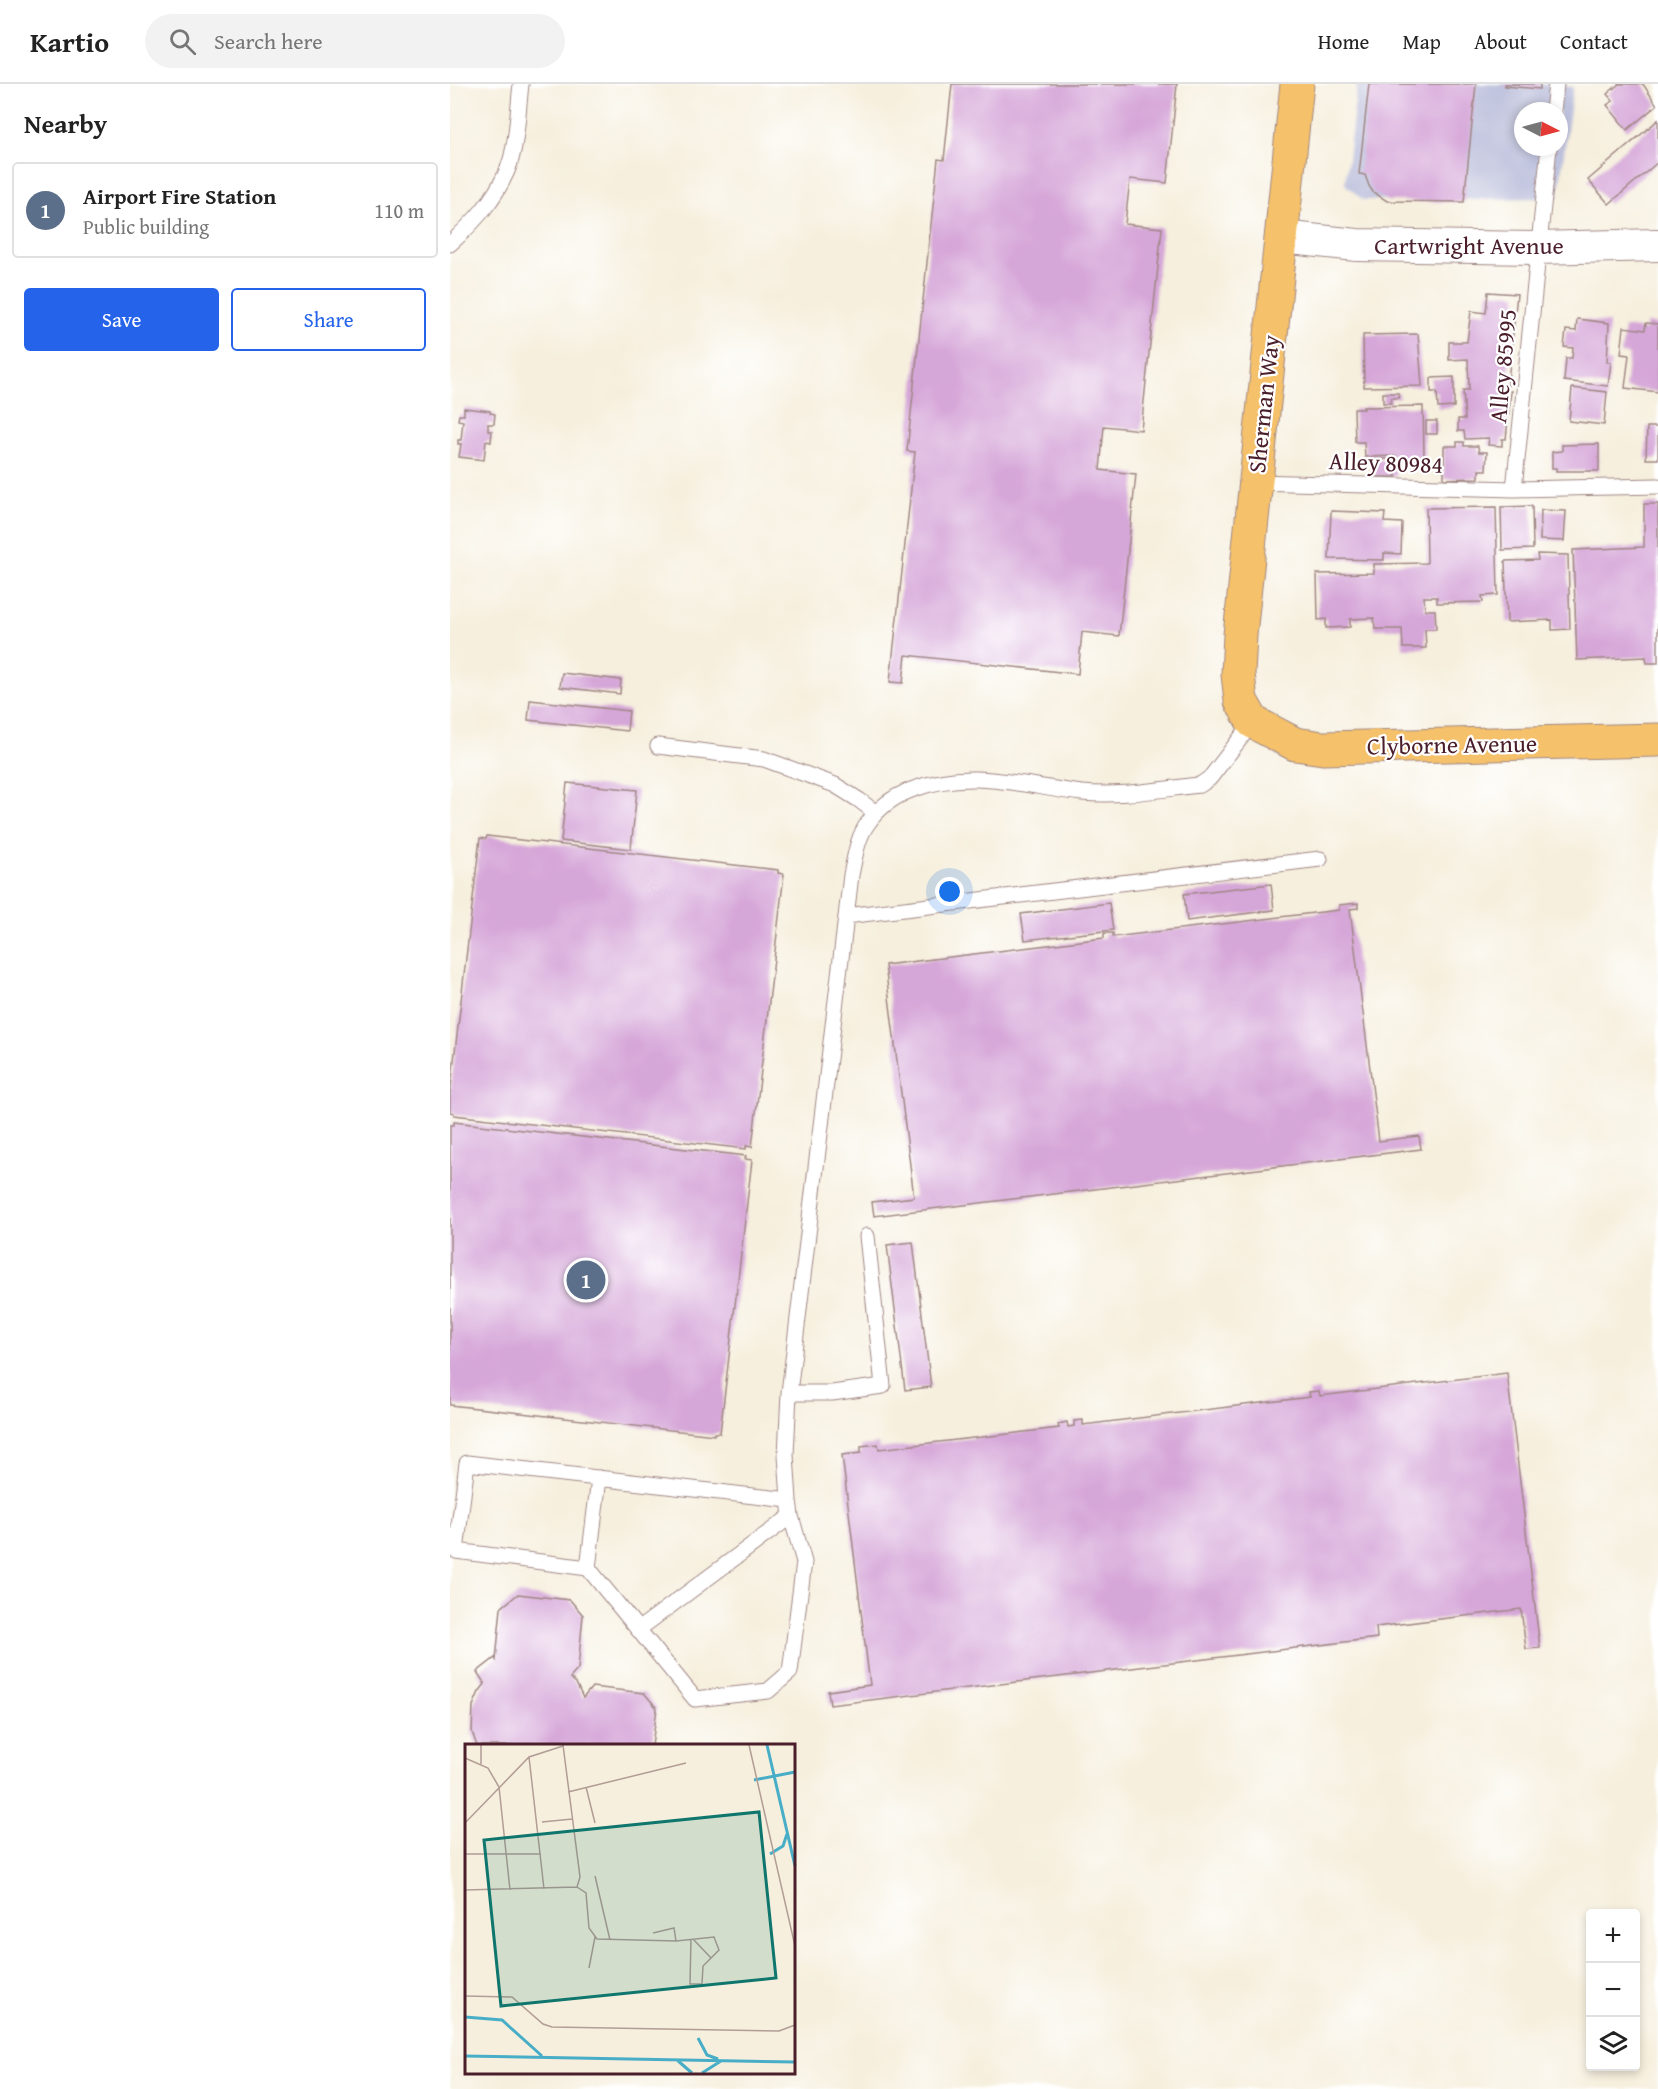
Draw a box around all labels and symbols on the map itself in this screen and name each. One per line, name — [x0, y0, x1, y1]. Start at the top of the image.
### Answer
north arrow — [1514, 102, 1568, 156]
street label: Cartwright Avenue — [1374, 228, 1564, 263]
street label: Alley 85995 — [1480, 307, 1525, 424]
street label: Sherman Way — [1239, 333, 1288, 475]
street label: Alley 80984 — [1328, 443, 1444, 482]
street label: Clyborne Avenue — [1367, 726, 1537, 763]
your location — [935, 877, 964, 906]
pin: 1 — [566, 1258, 606, 1302]
inset map — [465, 1744, 795, 2074]

